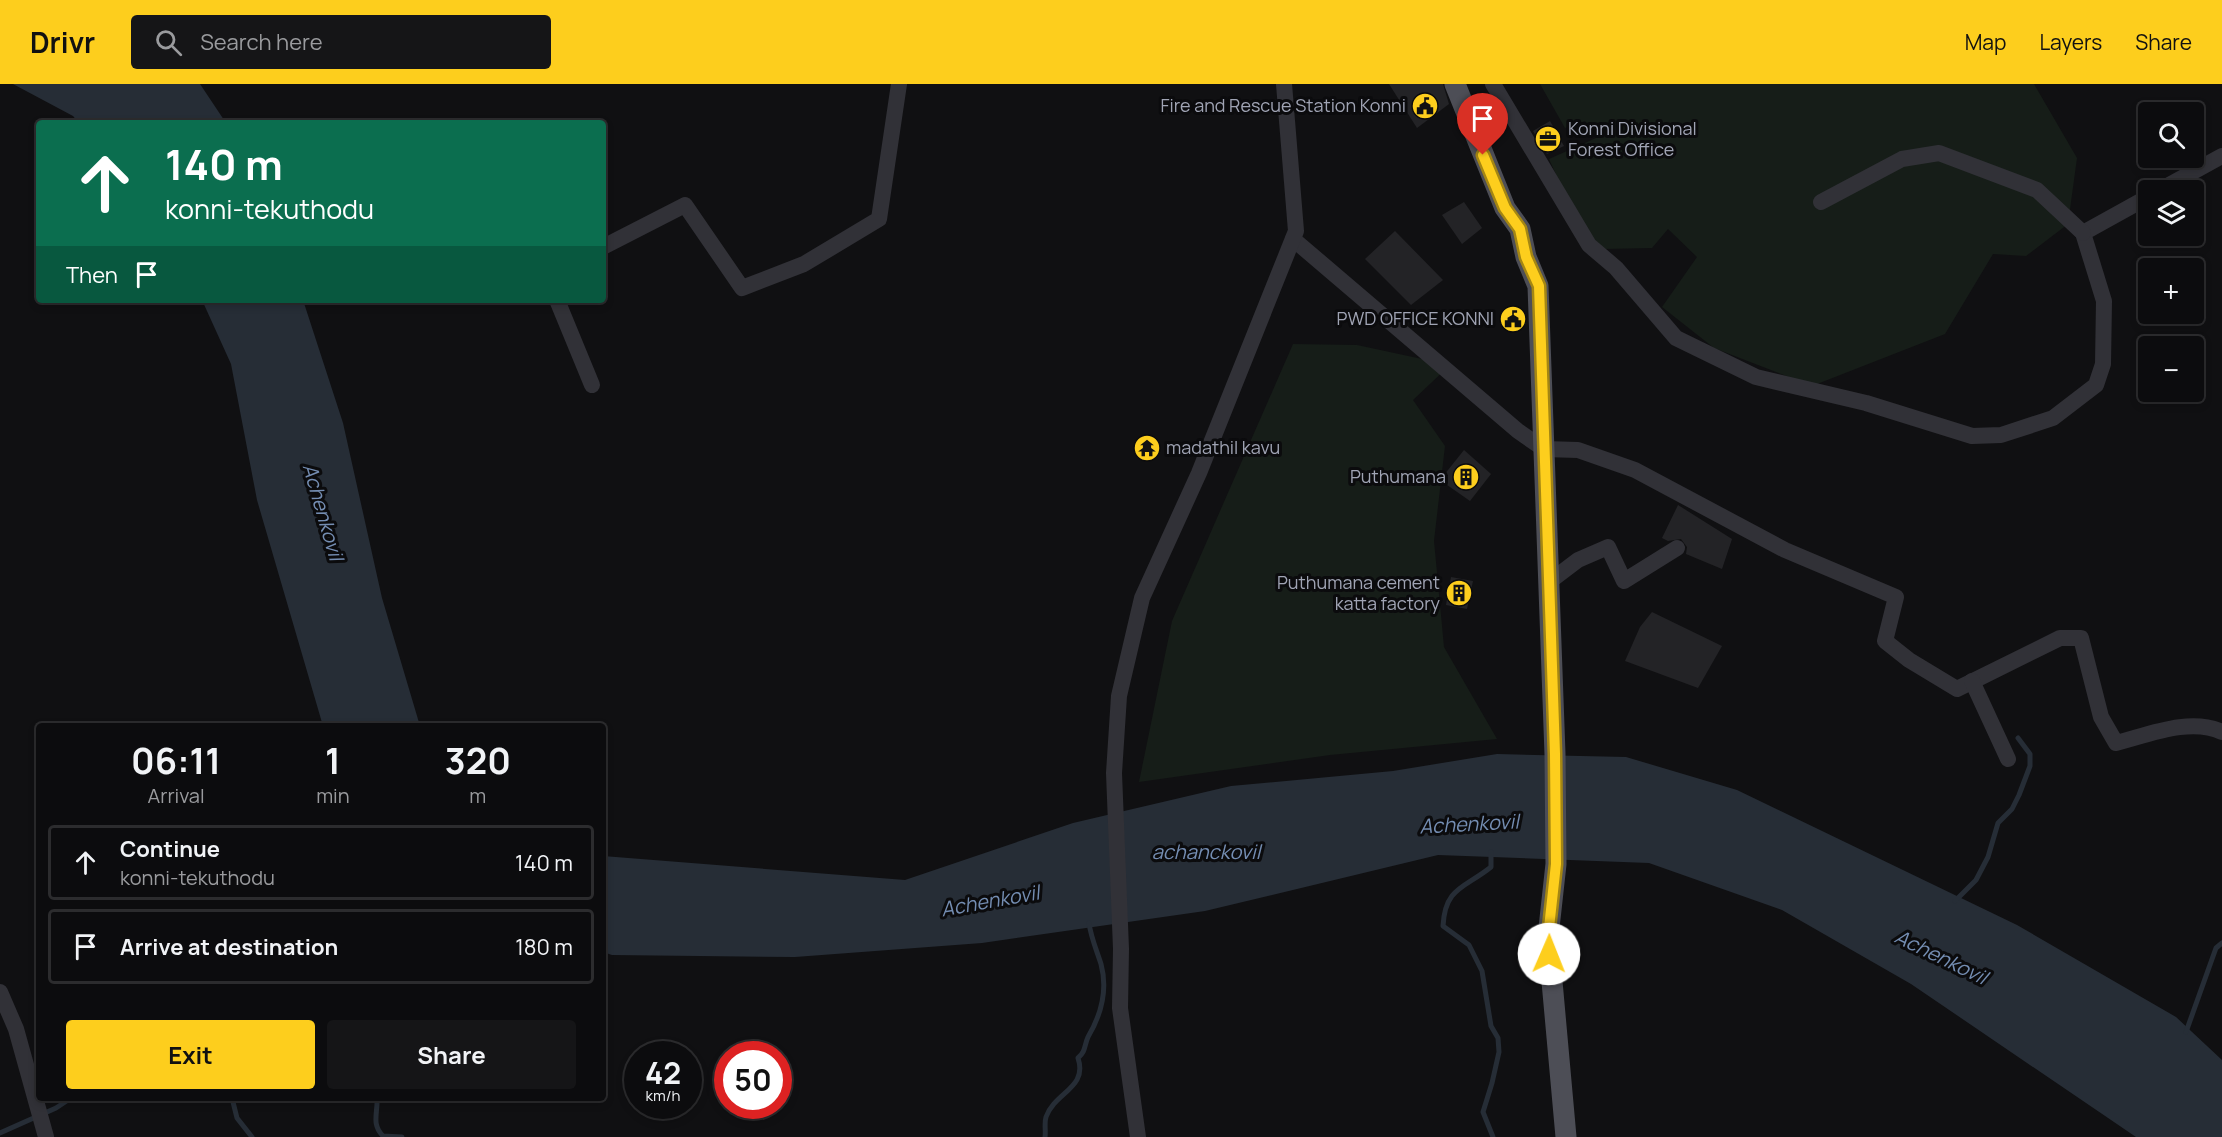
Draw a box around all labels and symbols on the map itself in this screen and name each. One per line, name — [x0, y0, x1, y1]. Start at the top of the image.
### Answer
public building icon: Fire and Rescue Station Konni — [1410, 91, 1440, 121]
place label: Fire and Rescue Station Konni — [1160, 93, 1406, 117]
pin — [1457, 93, 1508, 155]
place label: Konni Divisional Forest Office — [1568, 116, 1697, 161]
office icon: Konni Divisional Forest Office — [1533, 124, 1563, 154]
public building icon: PWD OFFICE KONNI — [1498, 304, 1528, 334]
place label: PWD OFFICE KONNI — [1337, 306, 1494, 330]
temple icon: madathil kavu — [1132, 433, 1162, 463]
place label: madathil kavu — [1166, 435, 1280, 459]
water label: Achenkovil — [297, 460, 351, 566]
building icon: Puthumana — [1451, 462, 1481, 492]
place label: Puthumana — [1350, 464, 1446, 488]
place label: Puthumana cement katta factory — [1277, 570, 1440, 615]
building icon: Puthumana cement katta factory — [1444, 578, 1474, 608]
water label: Achenkovil — [1419, 807, 1522, 840]
water label: achanckovil — [1152, 838, 1263, 865]
water label: Achenkovil — [939, 878, 1044, 922]
position arrow — [1517, 922, 1581, 986]
water label: Achenkovil — [1891, 923, 1994, 992]
speed limit sign: 50 — [714, 1041, 792, 1119]

